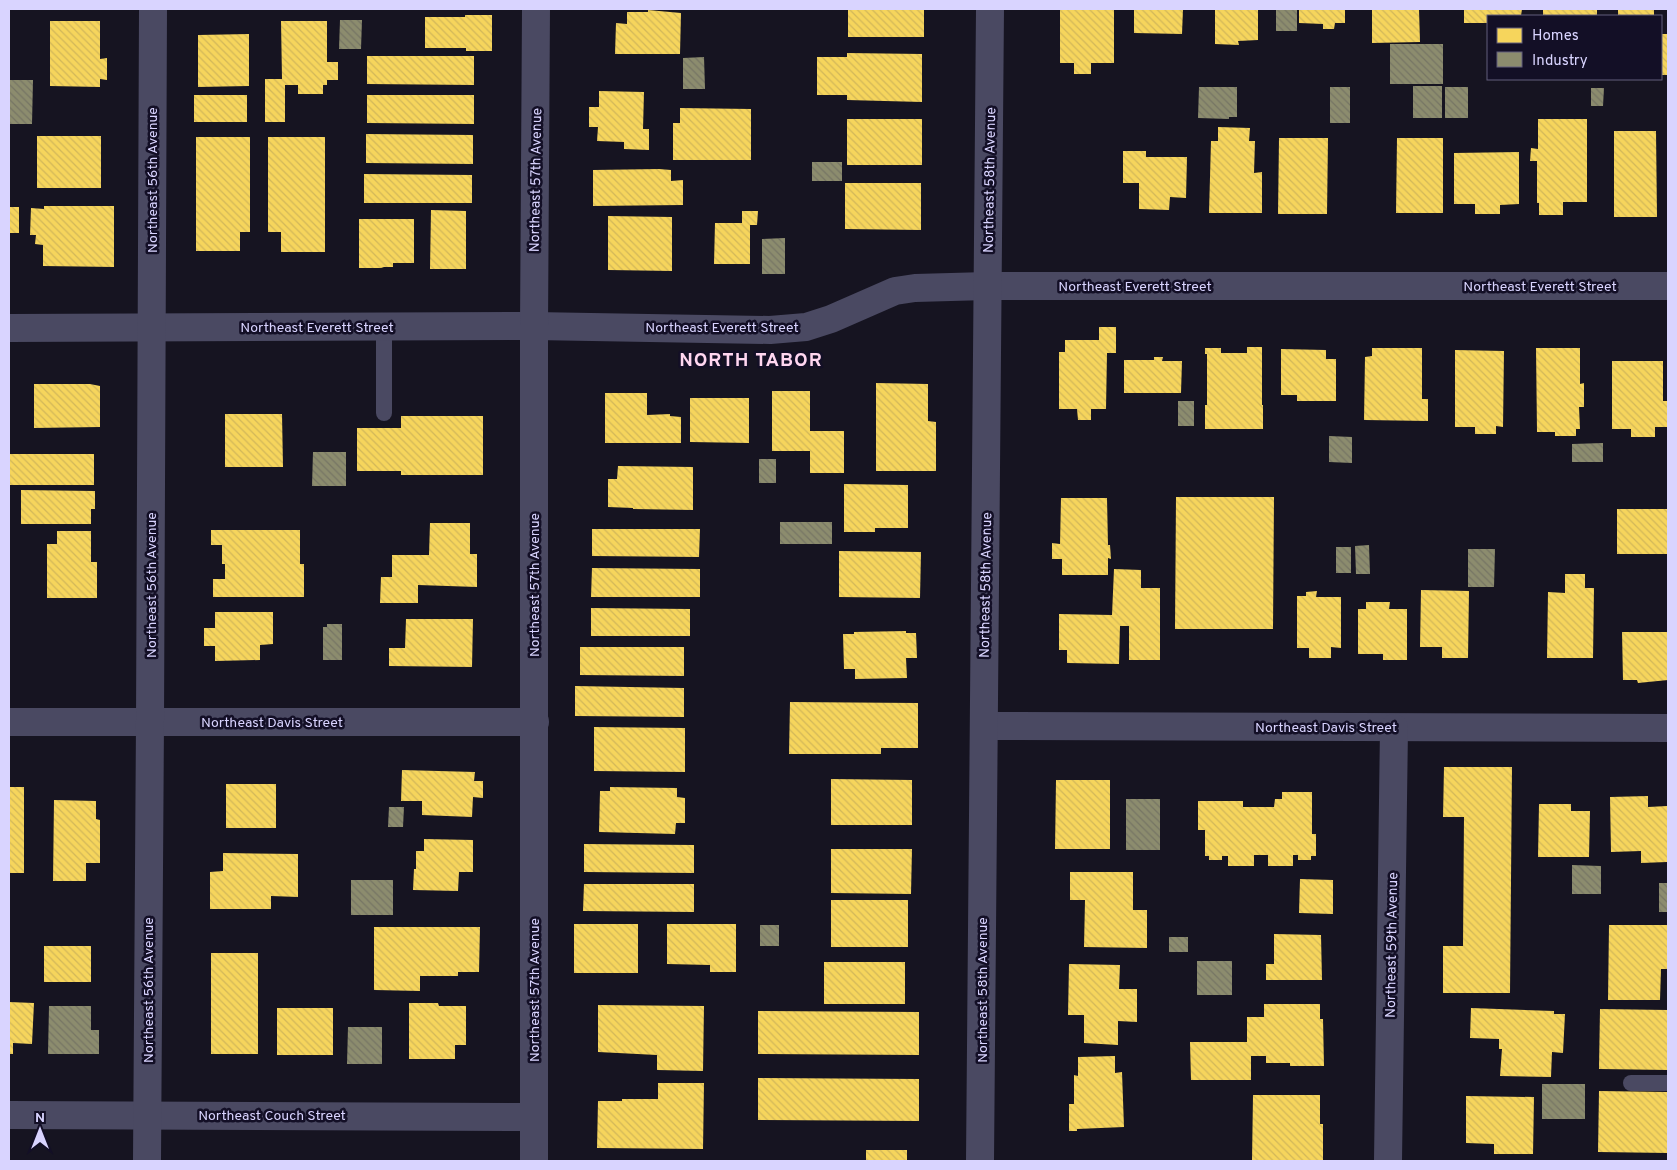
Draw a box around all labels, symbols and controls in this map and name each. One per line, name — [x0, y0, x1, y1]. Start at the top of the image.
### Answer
legend — [1487, 15, 1662, 80]
text: Homes — [1532, 27, 1579, 46]
text: Industry — [1532, 52, 1588, 71]
street label: Northeast 56th Avenue — [145, 107, 162, 253]
street label: Northeast 58th Avenue — [981, 107, 1000, 253]
street label: Northeast 57th Avenue — [527, 108, 546, 252]
street label: Northeast Everett Street — [1058, 279, 1212, 296]
street label: Northeast Everett Street — [1463, 279, 1617, 296]
street label: Northeast Everett Street — [240, 320, 394, 337]
street label: Northeast Everett Street — [645, 320, 799, 337]
district label: NORTH TABOR — [679, 349, 823, 373]
street label: Northeast 56th Avenue — [144, 512, 161, 658]
street label: Northeast 58th Avenue — [977, 512, 996, 658]
street label: Northeast 57th Avenue — [527, 513, 544, 657]
street label: Northeast Davis Street — [201, 715, 343, 732]
street label: Northeast Davis Street — [1255, 720, 1397, 737]
street label: Northeast 59th Avenue — [1383, 872, 1402, 1018]
street label: Northeast 56th Avenue — [141, 917, 158, 1063]
street label: Northeast 58th Avenue — [975, 917, 992, 1063]
street label: Northeast 57th Avenue — [527, 918, 544, 1062]
north arrow — [15, 1105, 65, 1155]
street label: Northeast Couch Street — [198, 1108, 346, 1125]
text: N — [35, 1110, 45, 1127]

